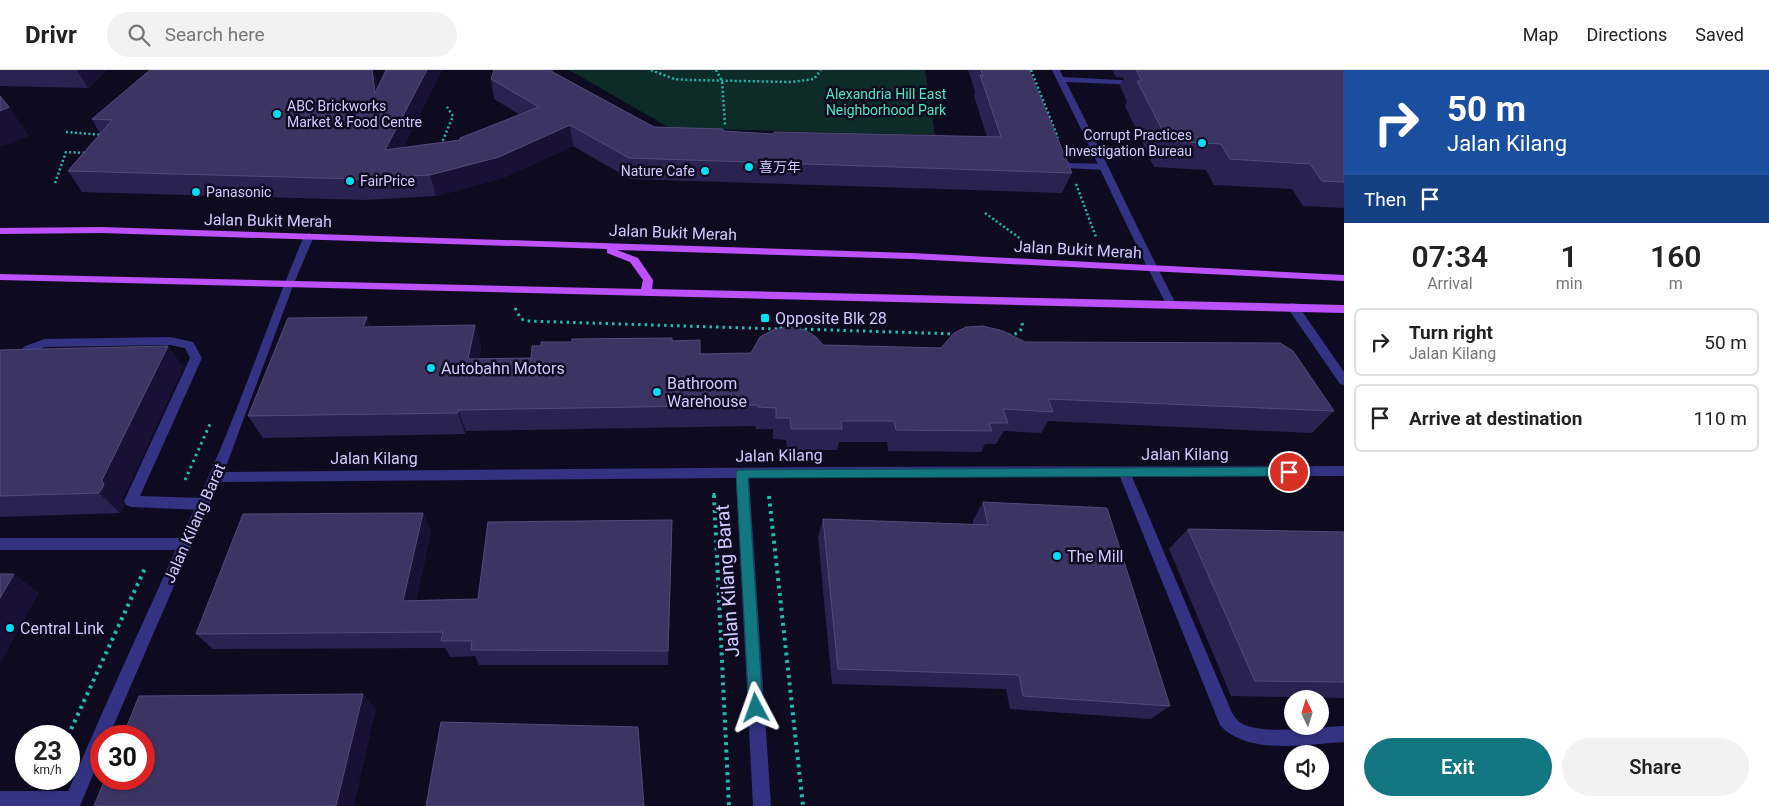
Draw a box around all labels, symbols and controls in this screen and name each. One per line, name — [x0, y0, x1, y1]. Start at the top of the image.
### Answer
search box — [107, 12, 457, 57]
text: Drivr — [25, 21, 77, 49]
icon: search — [125, 21, 153, 49]
text: Search here — [165, 23, 265, 46]
text: Map — [1523, 24, 1558, 45]
text: Directions — [1586, 24, 1667, 45]
text: Saved — [1695, 24, 1744, 45]
park label: Alexandria Hill East Neighborhood Park — [826, 86, 947, 118]
text: 50 m — [1447, 89, 1526, 130]
icon: right — [1364, 90, 1429, 155]
place label: ABC Brickworks Market & Food Centre — [287, 98, 422, 130]
marker: ABC Brickworks Market & Food Centre — [271, 108, 283, 120]
place label: Corrupt Practices Investigation Bureau — [1065, 127, 1192, 159]
text: Jalan Kilang — [1447, 131, 1567, 156]
marker: Corrupt Practices Investigation Bureau — [1196, 137, 1208, 149]
place label: 喜万年 — [759, 159, 801, 175]
marker: 喜万年 — [743, 161, 755, 173]
place label: Nature Cafe — [621, 163, 695, 179]
marker: Nature Cafe — [699, 165, 711, 177]
place label: FairPrice — [360, 173, 415, 189]
marker: FairPrice — [344, 175, 356, 187]
place label: Panasonic — [206, 184, 271, 200]
icon: arrive — [1416, 185, 1444, 213]
marker: Panasonic — [190, 186, 202, 198]
text: Then — [1364, 188, 1406, 211]
street label: Jalan Bukit Merah — [204, 210, 332, 231]
street label: Jalan Bukit Merah — [609, 221, 737, 244]
street label: Jalan Bukit Merah — [1014, 237, 1142, 262]
text: 07:34 — [1412, 239, 1488, 274]
text: 1 — [1561, 239, 1578, 274]
text: 160 — [1650, 239, 1701, 274]
text: Arrival — [1427, 274, 1473, 293]
text: min — [1556, 274, 1583, 293]
text: m — [1669, 274, 1683, 293]
place label: Opposite Blk 28 — [775, 309, 887, 328]
marker: Opposite Blk 28 — [759, 312, 771, 324]
text: Turn right — [1409, 321, 1493, 344]
icon: right — [1366, 328, 1394, 356]
text: 50 m — [1704, 331, 1747, 354]
text: Jalan Kilang — [1409, 344, 1496, 363]
place label: Autobahn Motors — [441, 359, 565, 378]
marker: Autobahn Motors — [425, 362, 437, 374]
place label: Bathroom Warehouse — [667, 374, 747, 411]
marker: Bathroom Warehouse — [651, 386, 663, 398]
icon: arrive — [1366, 404, 1394, 432]
text: Arrive at destination — [1409, 407, 1582, 430]
text: 110 m — [1694, 407, 1747, 430]
street label: Jalan Kilang — [735, 445, 823, 466]
street label: Jalan Kilang — [1141, 445, 1229, 464]
street label: Jalan Kilang — [330, 449, 418, 468]
pin — [1268, 451, 1310, 493]
icon: arrive — [1275, 458, 1303, 486]
street label: Jalan Kilang Barat — [160, 460, 229, 586]
street label: Jalan Kilang Barat — [711, 504, 744, 658]
place label: The Mill — [1067, 547, 1123, 566]
marker: The Mill — [1051, 550, 1063, 562]
place label: Central Link — [20, 619, 105, 638]
marker: Central Link — [4, 622, 16, 634]
position arrow — [729, 681, 781, 733]
north arrow — [1284, 690, 1329, 735]
map controls — [1284, 690, 1329, 790]
speed limit sign: 30 — [90, 725, 155, 790]
text: 23 — [33, 737, 62, 766]
button: Exit — [1364, 738, 1552, 796]
button: Share — [1562, 738, 1749, 796]
button: sound — [1284, 745, 1329, 790]
text: km/h — [33, 763, 62, 777]

